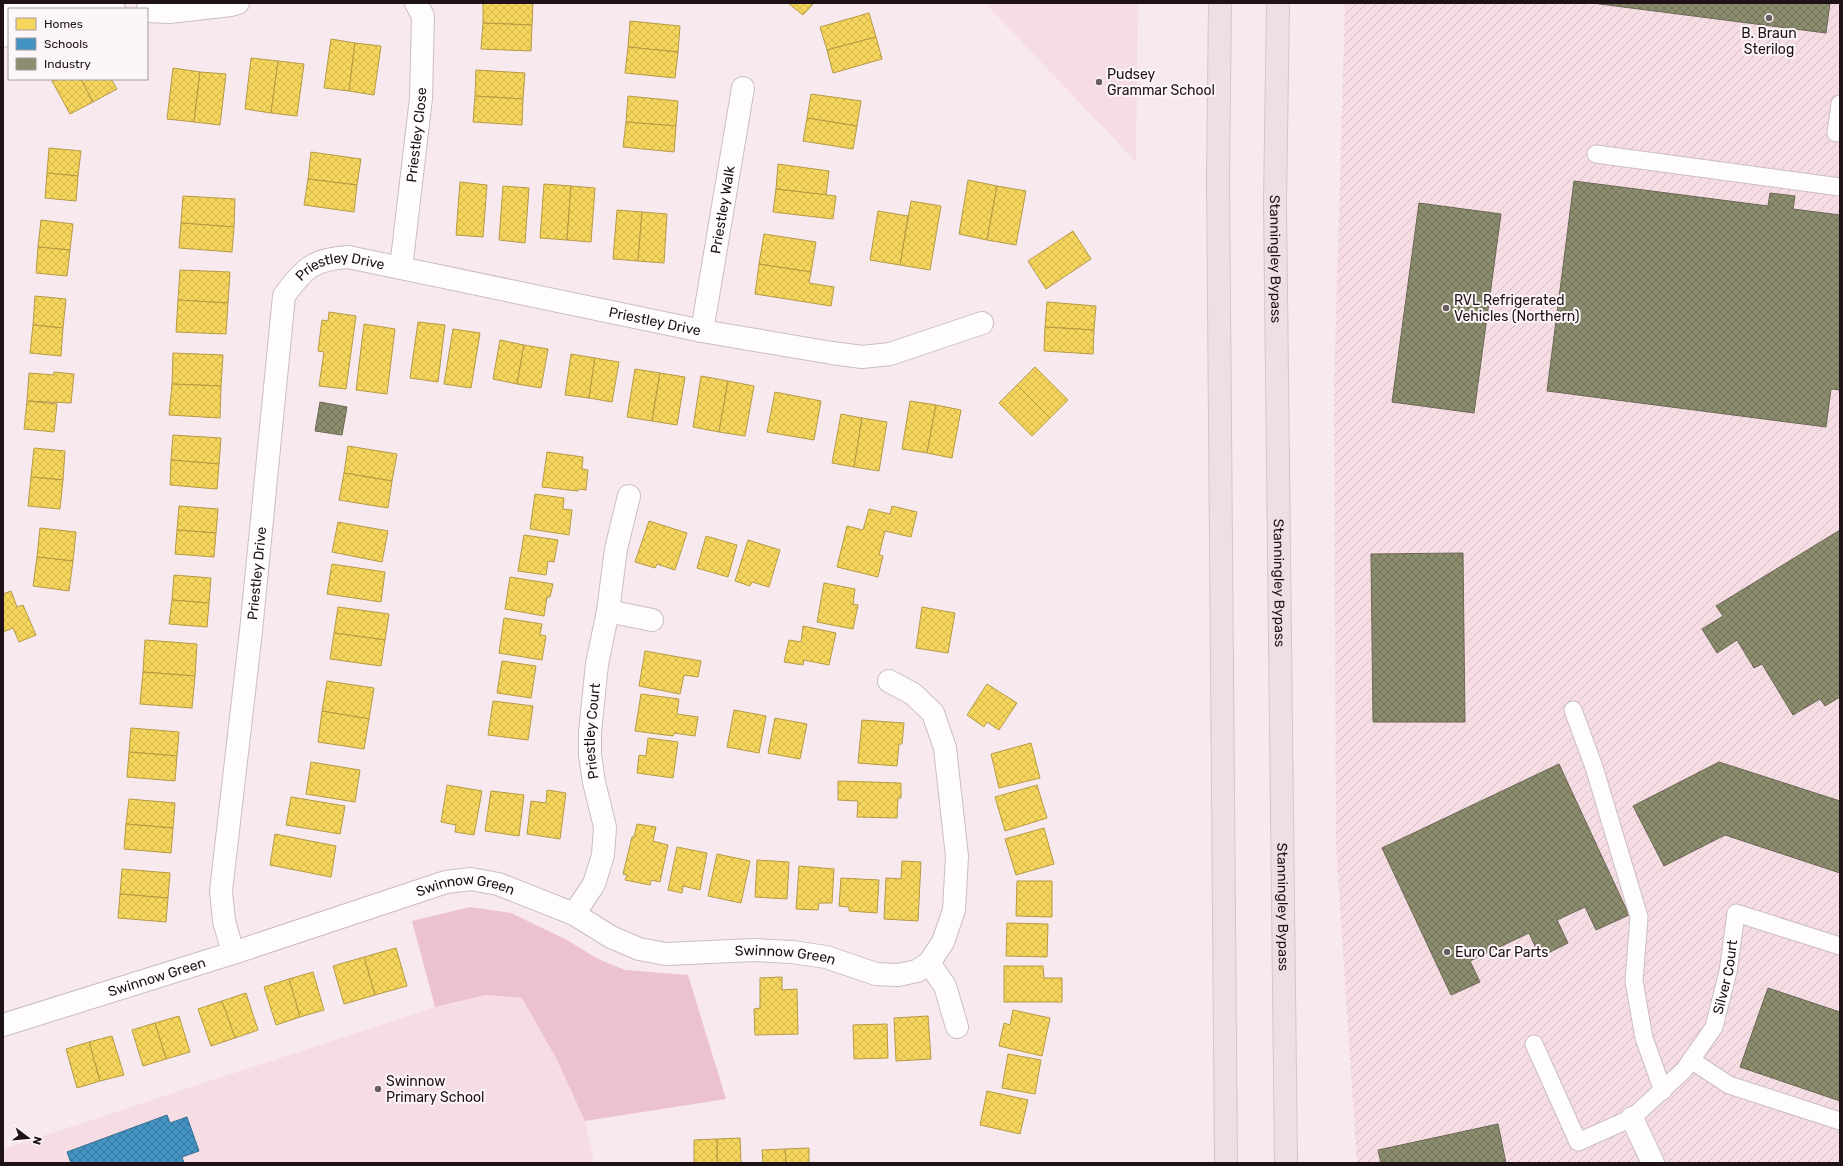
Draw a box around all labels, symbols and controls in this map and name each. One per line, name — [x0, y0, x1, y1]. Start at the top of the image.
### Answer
legend — [8, 8, 148, 80]
marker: B. Braun Sterilog — [1764, 13, 1774, 23]
text: Homes — [44, 17, 83, 31]
place label: B. Braun Sterilog — [1741, 25, 1797, 58]
text: Schools — [44, 37, 88, 51]
text: Industry — [44, 57, 91, 71]
place label: Pudsey Grammar School — [1107, 66, 1215, 99]
marker: Pudsey Grammar School — [1094, 77, 1104, 87]
street label: Priestley Close — [403, 87, 430, 183]
street label: Priestley Walk — [707, 164, 738, 255]
street label: Stanningley Bypass — [1266, 195, 1285, 323]
street label: Priestley Drive — [292, 248, 386, 284]
place label: RVL Refrigerated Vehicles (Northern) — [1454, 292, 1579, 325]
street label: Priestley Drive — [607, 303, 703, 339]
marker: RVL Refrigerated Vehicles (Northern) — [1441, 303, 1451, 313]
street label: Stanningley Bypass — [1270, 519, 1289, 647]
street label: Priestley Drive — [244, 526, 270, 621]
street label: Priestley Court — [581, 682, 604, 780]
street label: Stanningley Bypass — [1274, 843, 1292, 971]
street label: Swinnow Green — [414, 870, 517, 900]
street label: Silver Court — [1709, 938, 1741, 1016]
street label: Swinnow Green — [734, 941, 838, 968]
place label: Euro Car Parts — [1455, 944, 1548, 961]
marker: Euro Car Parts — [1442, 947, 1452, 957]
street label: Swinnow Green — [106, 954, 208, 1000]
place label: Swinnow Primary School — [386, 1073, 484, 1106]
marker: Swinnow Primary School — [373, 1084, 383, 1094]
north arrow — [8, 1118, 48, 1158]
text: N — [30, 1135, 44, 1146]

